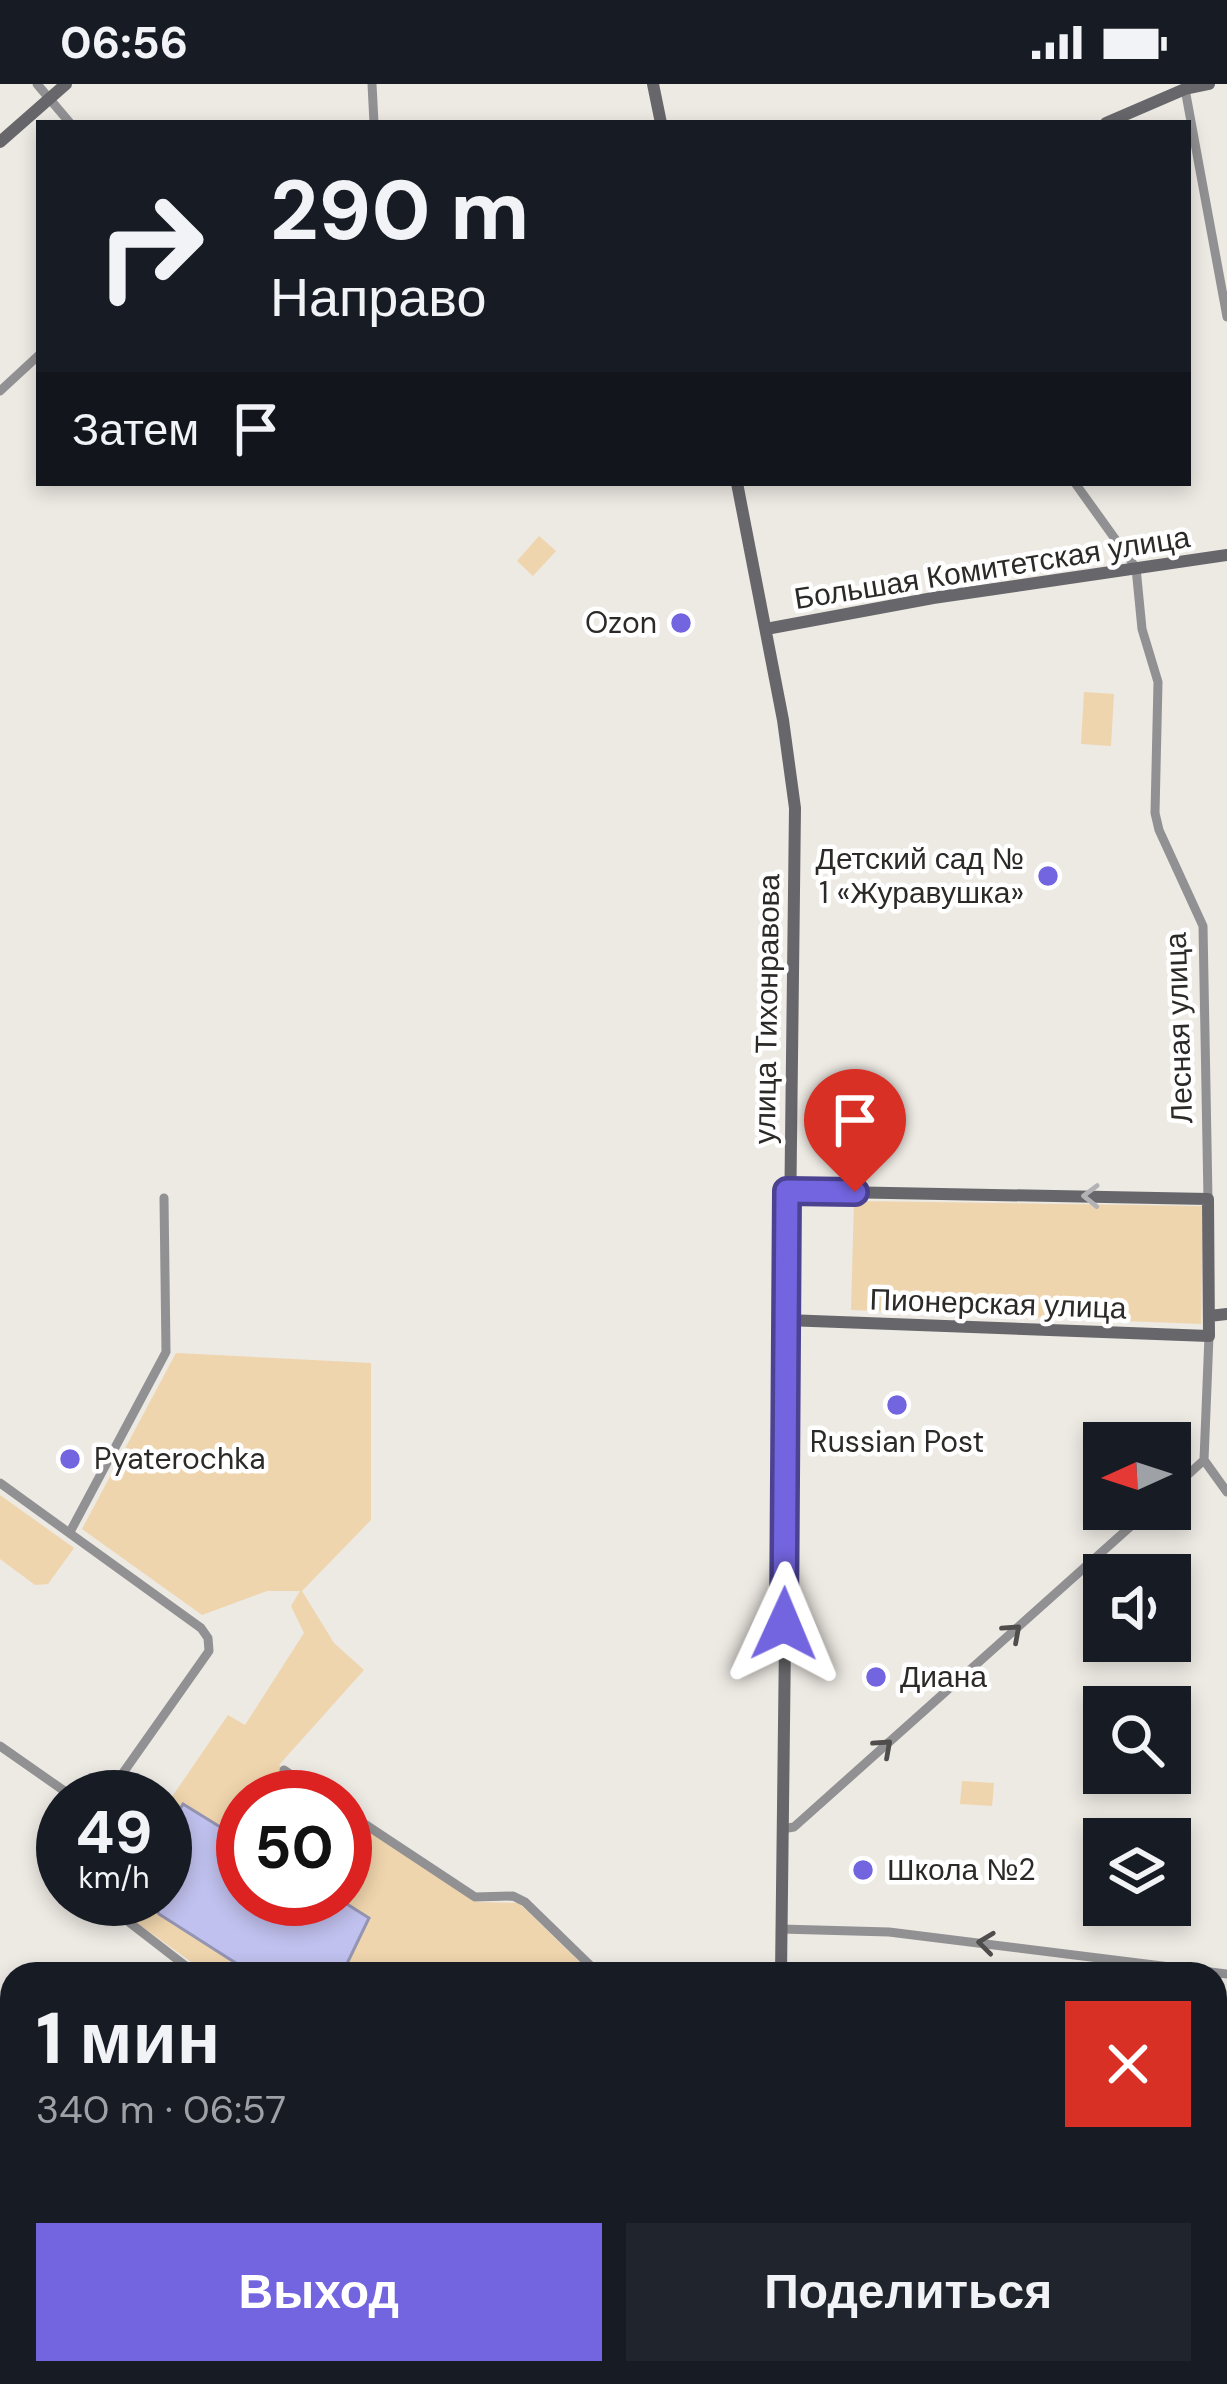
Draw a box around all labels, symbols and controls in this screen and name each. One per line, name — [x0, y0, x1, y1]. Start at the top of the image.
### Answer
text: 06:56 — [60, 13, 188, 72]
text: 290 m — [270, 156, 529, 265]
icon: right — [72, 168, 228, 324]
text: Направо — [270, 262, 486, 333]
icon: arrive — [223, 396, 289, 462]
text: Затем — [72, 400, 199, 459]
street label: Большая Комитетская улица — [791, 517, 1193, 618]
place label: Ozon — [585, 603, 657, 642]
marker: Ozon — [668, 610, 694, 636]
place label: Детский сад № 1 «Журавушка» — [816, 839, 1024, 912]
marker: Детский сад № 1 «Журавушка» — [1035, 863, 1061, 889]
street label: улица Тихонравова — [745, 873, 788, 1144]
street label: Лесная улица — [1156, 931, 1201, 1124]
pin — [804, 1069, 906, 1192]
icon: arrive — [822, 1087, 888, 1153]
one-way arrow — [1081, 1183, 1099, 1209]
street label: Пионерская улица — [869, 1280, 1127, 1327]
marker: Russian Post — [884, 1392, 910, 1418]
place label: Russian Post — [810, 1422, 984, 1461]
north arrow — [1083, 1422, 1191, 1530]
map controls — [1083, 1422, 1191, 1926]
place label: Pyaterochka — [94, 1439, 265, 1478]
marker: Pyaterochka — [57, 1446, 83, 1472]
button: sound — [1083, 1554, 1191, 1662]
position arrow — [721, 1561, 847, 1687]
one-way arrow — [1000, 1625, 1021, 1646]
place label: Диана — [900, 1657, 987, 1696]
marker: Диана — [863, 1664, 889, 1690]
button: search — [1083, 1686, 1191, 1794]
one-way arrow — [871, 1740, 892, 1761]
speed limit sign: 50 — [216, 1770, 372, 1926]
text: 49 — [75, 1793, 153, 1872]
button: layers — [1083, 1818, 1191, 1926]
place label: Школа №2 — [887, 1850, 1036, 1889]
marker: Школа №2 — [850, 1857, 876, 1883]
text: km/h — [79, 1858, 149, 1897]
one-way arrow — [976, 1931, 996, 1957]
text: 1 мин — [36, 1992, 220, 2085]
button: close — [1065, 2001, 1191, 2127]
text: 340 m · 06:57 — [36, 2084, 286, 2135]
button: Выход — [36, 2223, 602, 2361]
button: Поделиться — [626, 2223, 1191, 2361]

